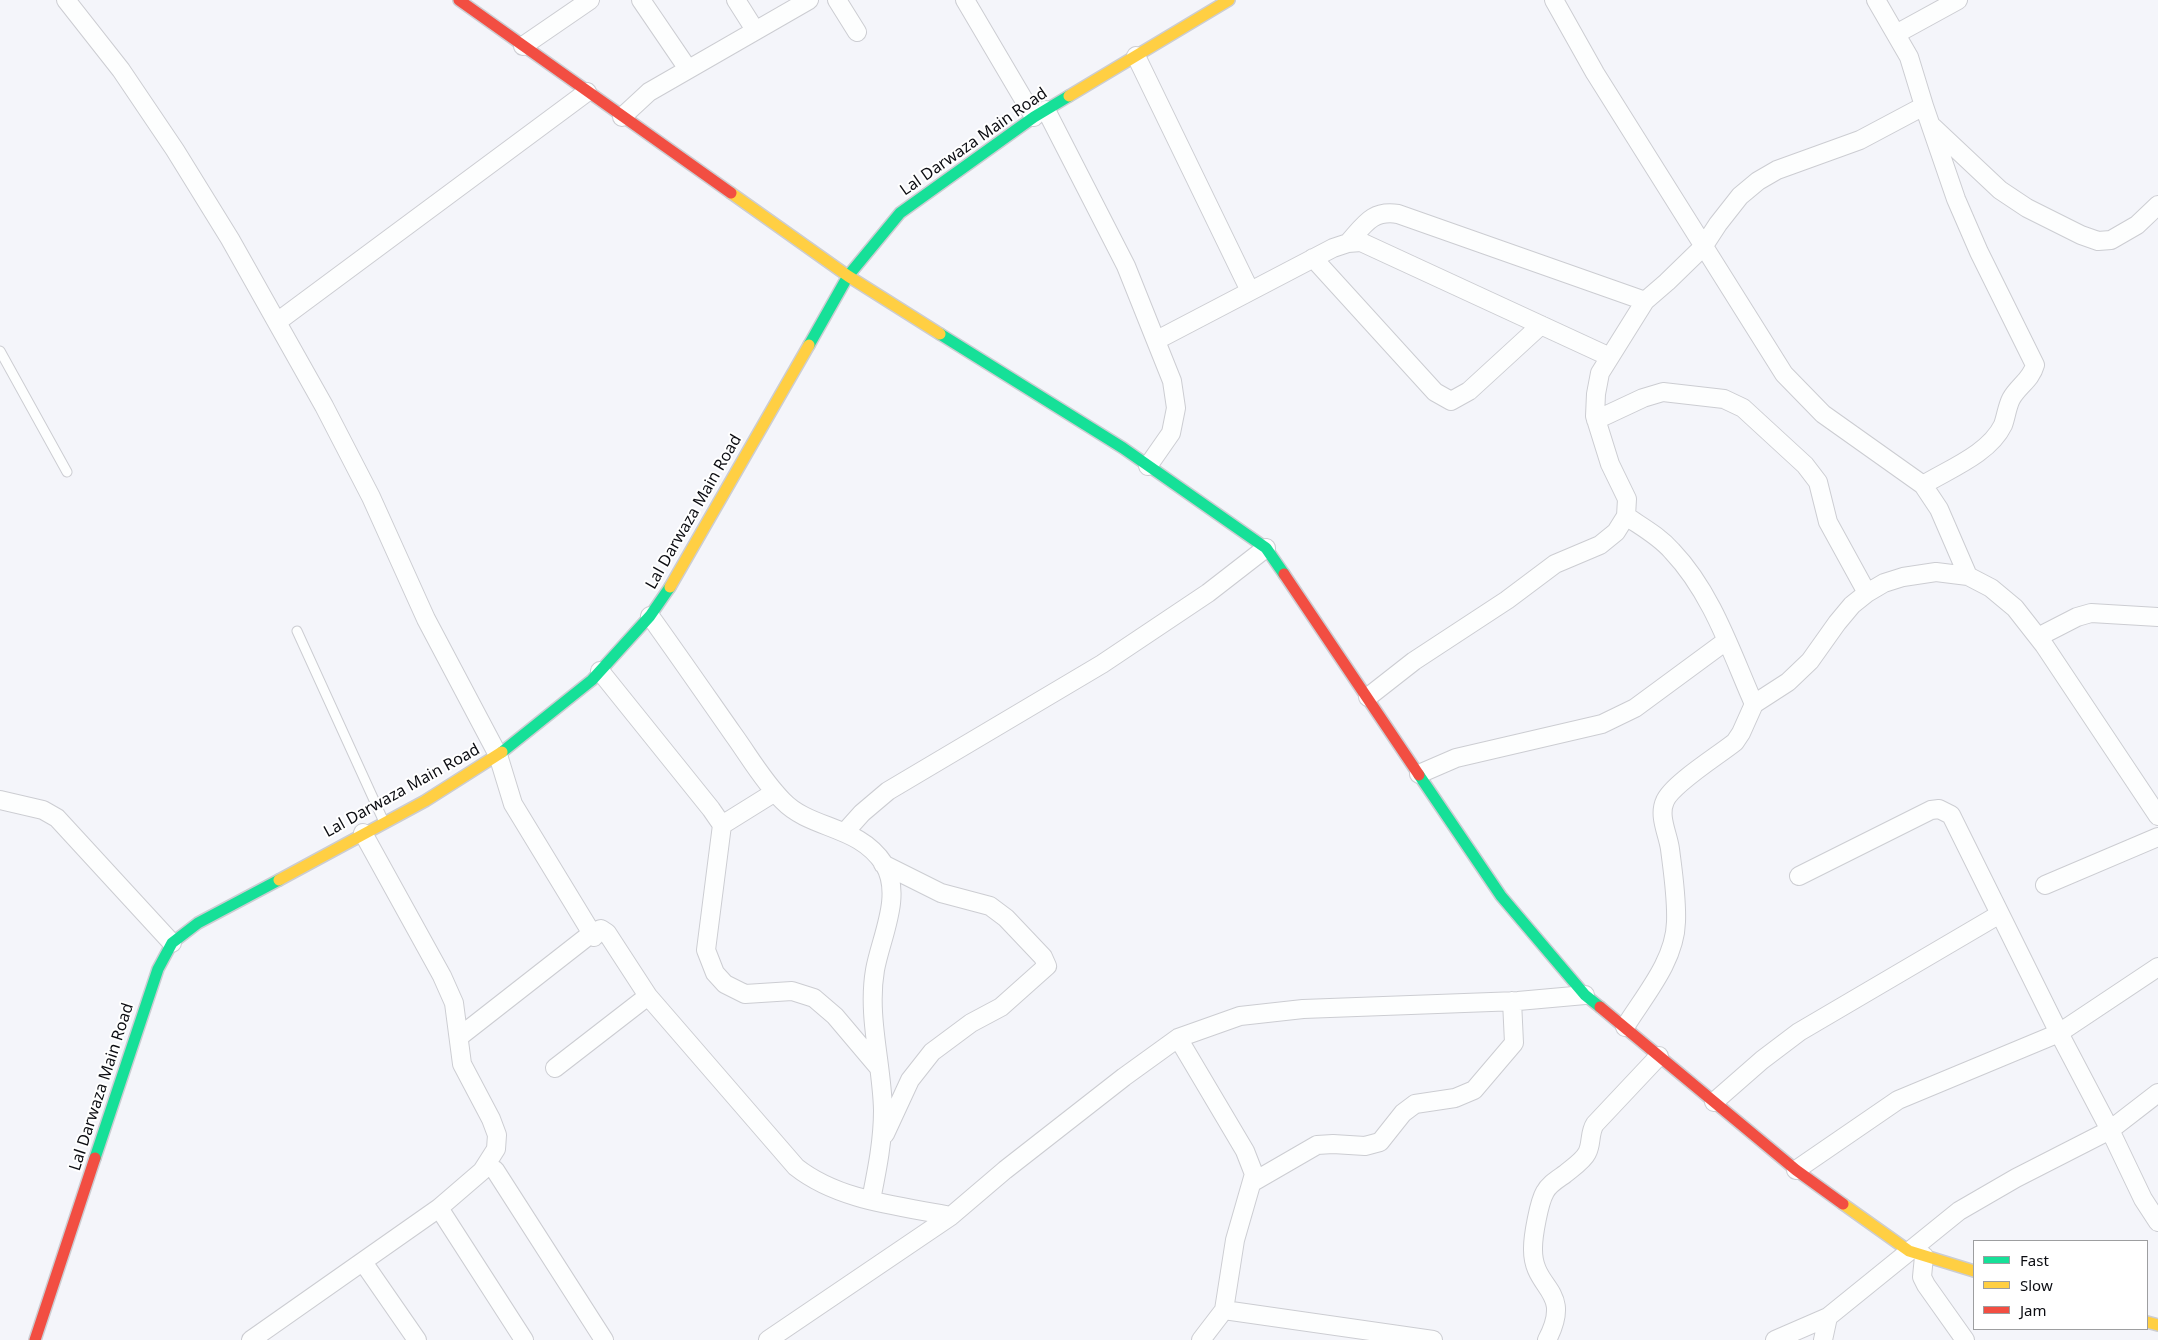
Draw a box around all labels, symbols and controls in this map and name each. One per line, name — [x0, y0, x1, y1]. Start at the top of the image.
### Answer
street label: Lal Darwaza Main Road — [897, 84, 1051, 200]
street label: Lal Darwaza Main Road — [642, 431, 746, 593]
street label: Lal Darwaza Main Road — [321, 740, 483, 842]
street label: Lal Darwaza Main Road — [66, 1001, 138, 1173]
legend — [1973, 1240, 2148, 1330]
text: Fast — [2020, 1250, 2049, 1270]
text: Slow — [2020, 1275, 2053, 1295]
text: Jam — [2020, 1300, 2047, 1320]

